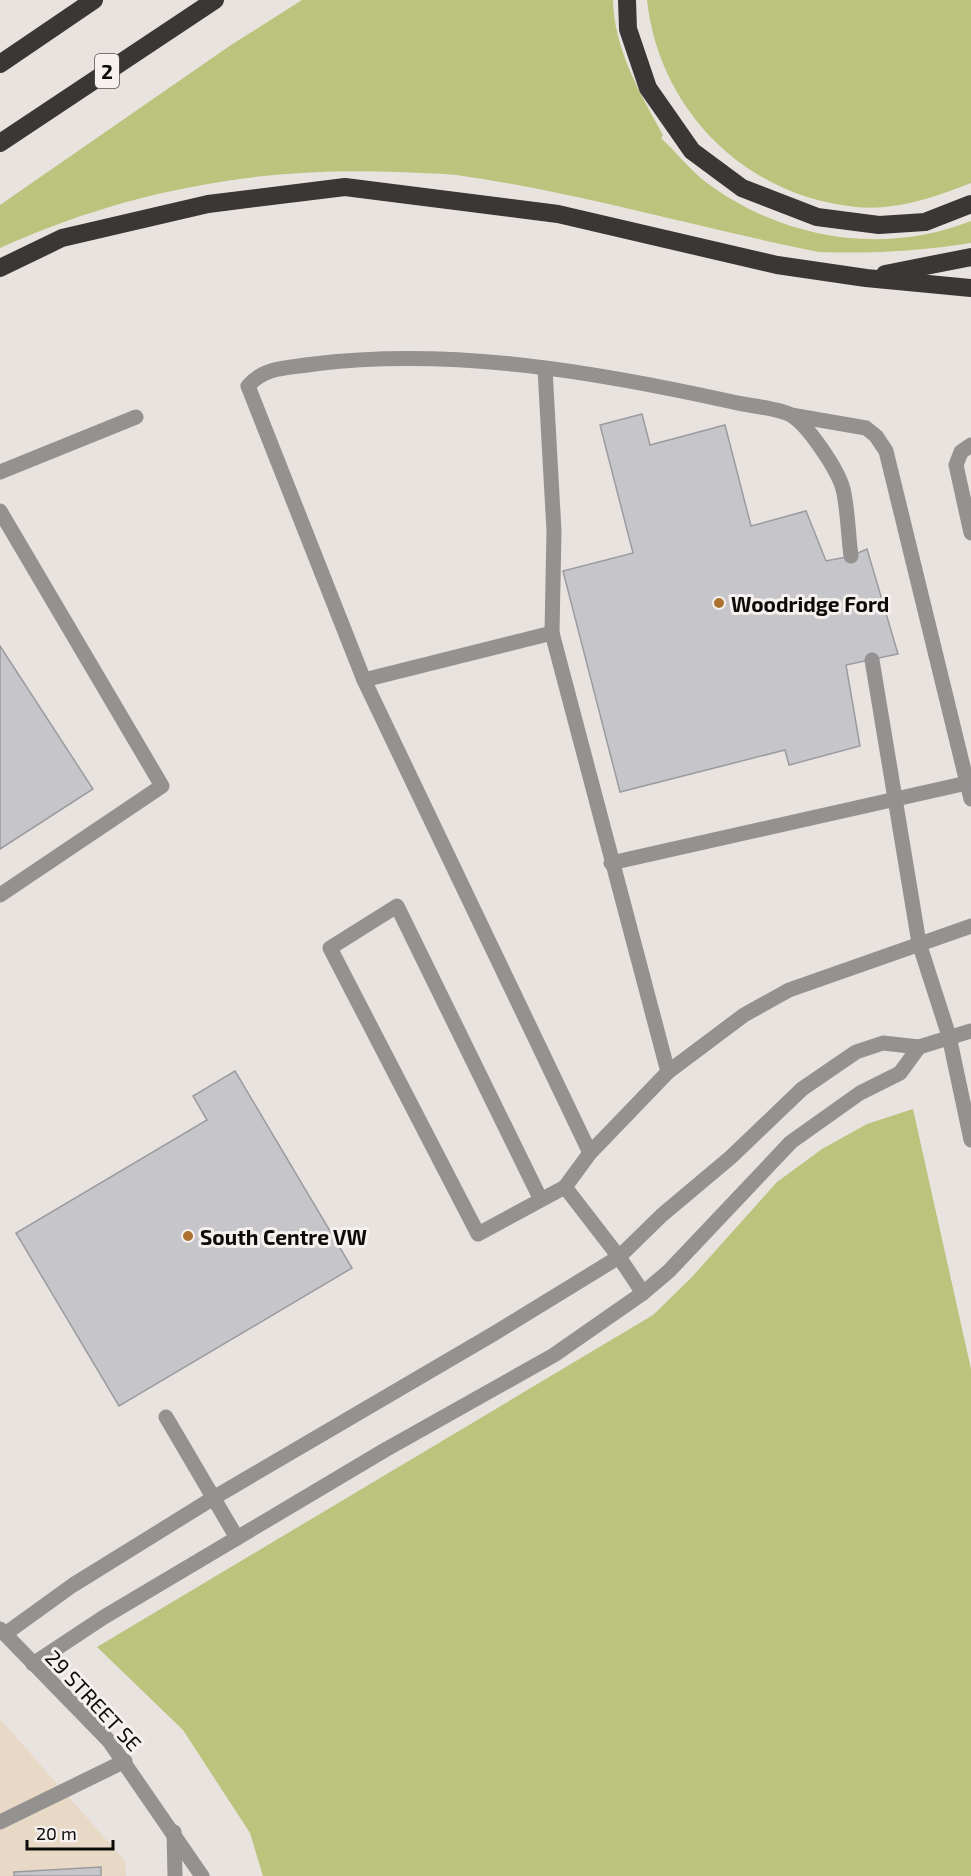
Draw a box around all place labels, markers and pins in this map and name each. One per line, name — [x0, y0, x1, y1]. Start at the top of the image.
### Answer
place label: Woodridge Ford — [731, 591, 889, 616]
marker: Woodridge Ford — [712, 596, 726, 610]
place label: South Centre VW — [200, 1224, 367, 1249]
marker: South Centre VW — [181, 1229, 195, 1243]

